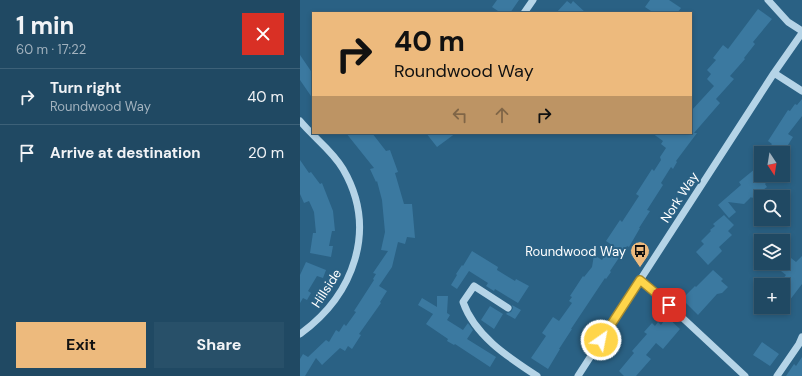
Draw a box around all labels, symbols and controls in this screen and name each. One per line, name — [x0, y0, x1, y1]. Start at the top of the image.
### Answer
text: 1 min — [16, 10, 74, 41]
button: close — [242, 13, 284, 55]
text: 40 m — [394, 23, 465, 60]
icon: right — [328, 28, 380, 80]
text: 60 m · 17:22 — [16, 41, 86, 58]
text: Roundwood Way — [394, 59, 534, 83]
text: Turn right — [50, 78, 121, 98]
icon: right — [16, 86, 38, 108]
text: 40 m — [247, 87, 284, 107]
text: Roundwood Way — [50, 98, 151, 115]
icon: left — [449, 104, 471, 126]
icon: ahead — [491, 104, 513, 126]
icon: right — [533, 104, 555, 126]
icon: arrive — [16, 142, 38, 164]
text: Arrive at destination — [50, 143, 201, 163]
text: 20 m — [248, 143, 284, 163]
north arrow — [754, 146, 790, 182]
map controls — [754, 146, 790, 314]
street label: Nork Way — [657, 168, 702, 226]
button: search — [754, 190, 790, 226]
button: layers — [754, 234, 790, 270]
bus stop icon: Roundwood Way — [629, 240, 651, 268]
place label: Roundwood Way — [525, 243, 626, 260]
street label: Hillside — [308, 266, 345, 311]
button: + — [754, 278, 790, 314]
pin — [652, 288, 686, 322]
icon: arrive — [658, 294, 680, 316]
position arrow — [580, 319, 622, 361]
button: Exit — [16, 322, 146, 368]
button: Share — [154, 322, 284, 368]

